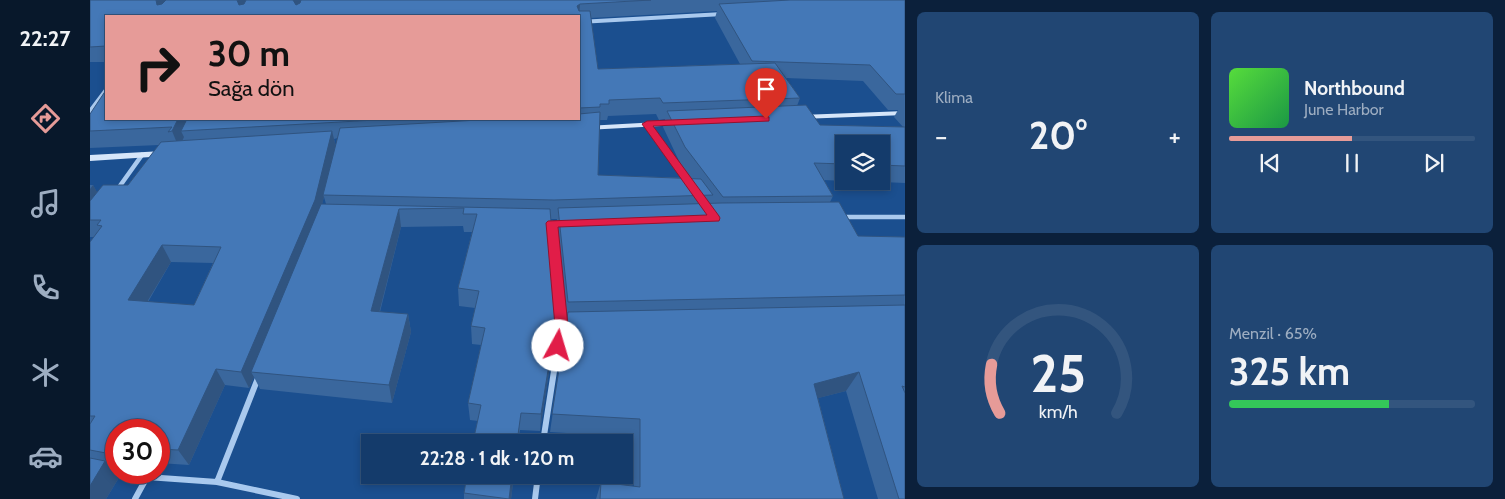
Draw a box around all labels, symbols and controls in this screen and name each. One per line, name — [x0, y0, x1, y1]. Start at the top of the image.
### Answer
text: 22:27 — [19, 25, 71, 52]
text: 30 m — [208, 32, 290, 75]
icon: right — [125, 35, 190, 100]
pin — [745, 68, 787, 119]
text: Sağa dön — [208, 75, 294, 102]
icon: arrive — [752, 75, 780, 103]
text: Northbound — [1304, 77, 1405, 100]
text: Klima — [935, 88, 973, 107]
text: June Harbor — [1304, 100, 1384, 119]
icon: directions — [28, 101, 63, 136]
text: 20° — [1029, 112, 1087, 159]
text: − — [935, 119, 947, 153]
text: + — [1169, 119, 1181, 153]
map controls — [835, 135, 890, 190]
button: layers — [835, 135, 890, 190]
icon: previous — [1256, 149, 1284, 177]
icon: pause — [1338, 149, 1366, 177]
icon: next — [1420, 149, 1448, 177]
icon: music — [28, 186, 63, 221]
icon: phone — [28, 270, 63, 305]
position arrow — [531, 319, 583, 371]
text: Menzil · 65% — [1229, 324, 1317, 343]
text: 25 — [1030, 342, 1086, 405]
text: 325 km — [1229, 348, 1350, 395]
icon: climate — [28, 355, 63, 390]
text: km/h — [1038, 401, 1078, 422]
speed limit sign: 30 — [105, 419, 170, 484]
icon: car — [28, 439, 63, 474]
text: 22:28 · 1 dk · 120 m — [420, 447, 574, 470]

